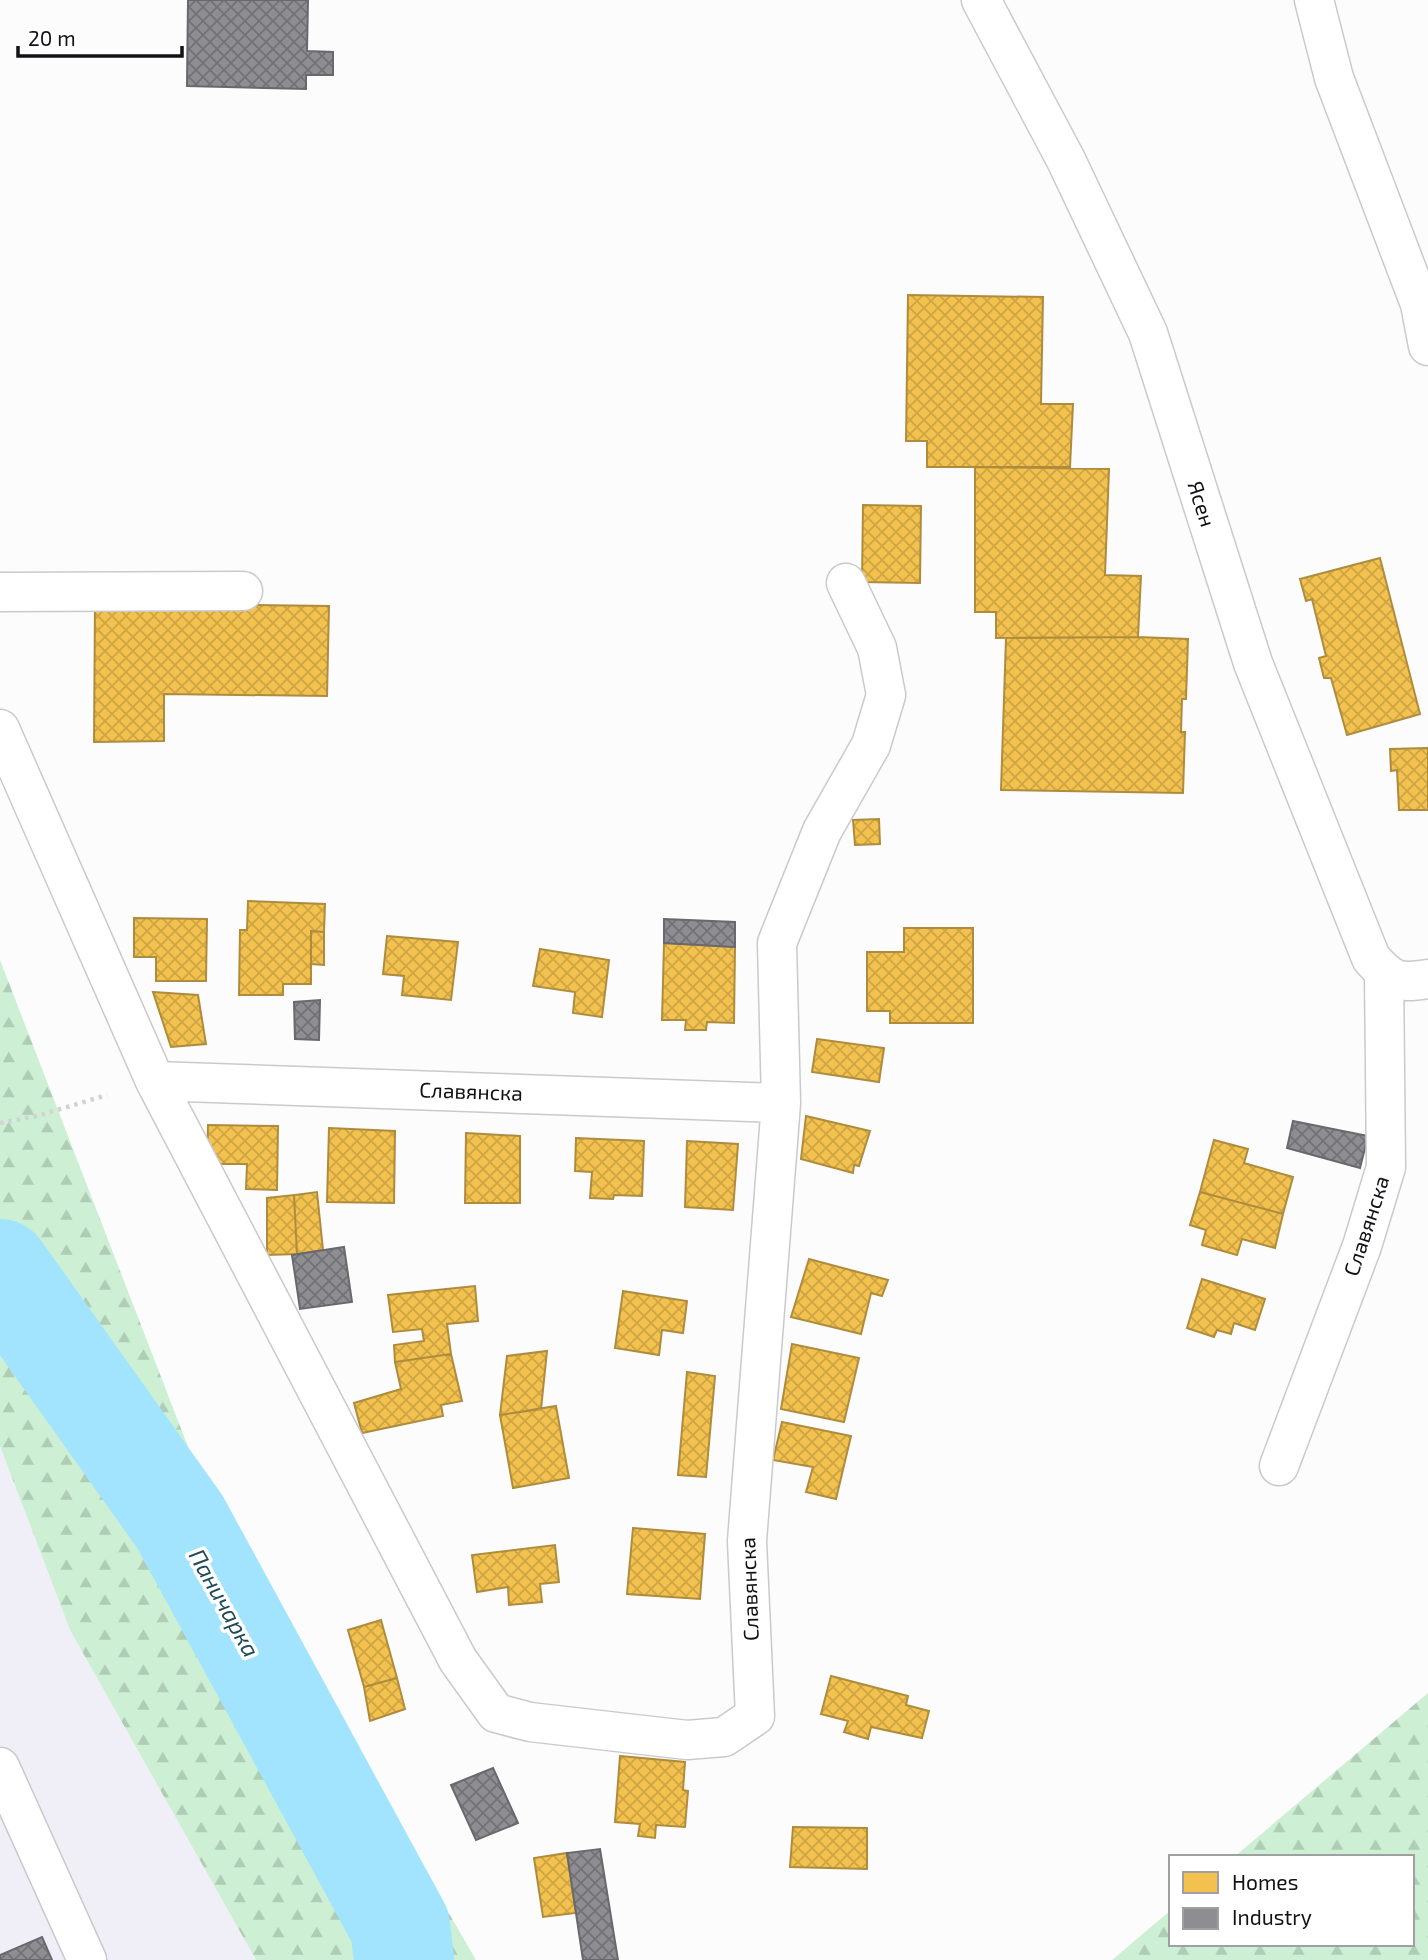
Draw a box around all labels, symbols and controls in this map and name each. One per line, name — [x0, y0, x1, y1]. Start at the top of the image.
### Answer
scale bar — [18, 14, 182, 58]
text: 20 m — [28, 25, 76, 50]
street label: Ясен — [1183, 478, 1222, 530]
street label: Славянска — [419, 1076, 523, 1105]
street label: Славянска — [1338, 1172, 1394, 1279]
street label: Славянска — [734, 1537, 763, 1641]
water label: Паничарка — [184, 1544, 266, 1661]
legend — [1169, 1855, 1414, 1946]
text: Homes — [1232, 1869, 1298, 1894]
text: Industry — [1232, 1904, 1312, 1929]

